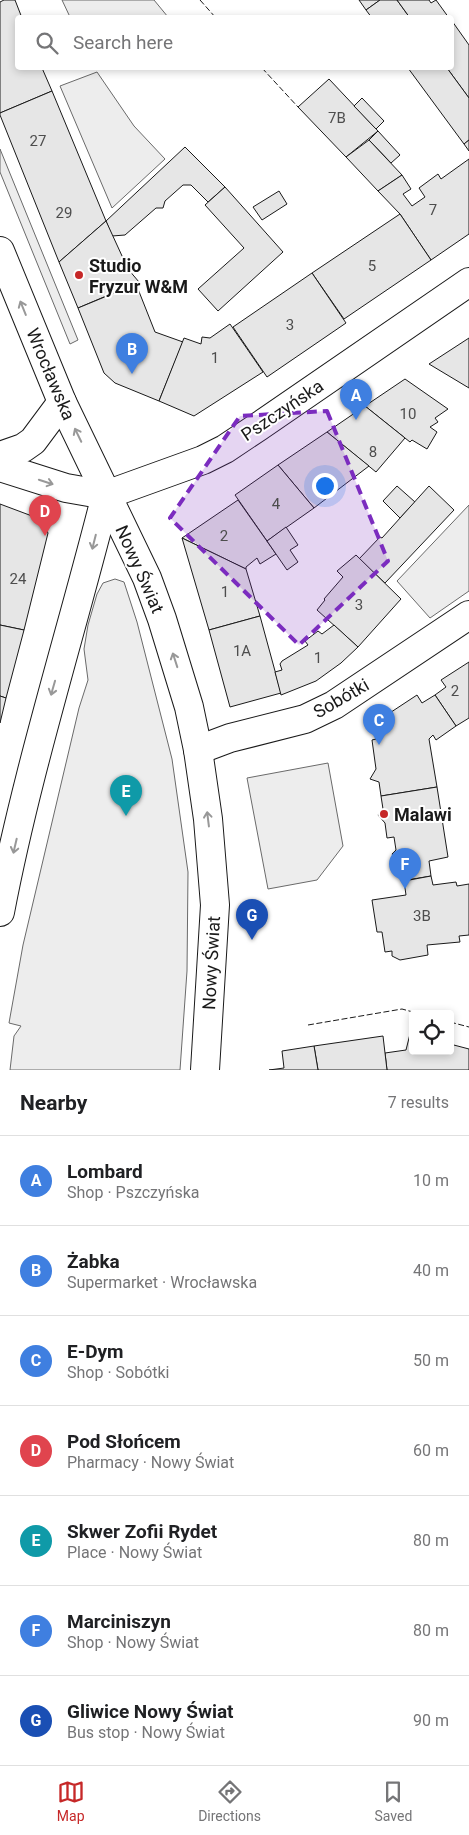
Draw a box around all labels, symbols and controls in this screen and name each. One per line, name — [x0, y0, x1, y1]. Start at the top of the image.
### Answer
search box — [15, 15, 454, 70]
icon: search — [33, 29, 61, 57]
text: Search here — [73, 31, 173, 54]
house number: 7B — [328, 109, 346, 127]
house number: 27 — [30, 132, 46, 150]
house number: 7 — [429, 201, 437, 219]
house number: 29 — [56, 204, 72, 222]
place label: Studio Fryzur W&M — [89, 255, 188, 297]
house number: 5 — [368, 257, 376, 275]
marker: Studio Fryzur W&M — [73, 269, 85, 281]
one-way arrow — [18, 301, 27, 316]
house number: 3 — [286, 316, 294, 334]
street label: Wrocławska — [22, 325, 80, 423]
pin: B — [116, 333, 148, 374]
house number: 1 — [211, 349, 219, 367]
street label: Pszczyńska — [237, 375, 327, 445]
pin: A — [340, 379, 372, 420]
house number: 10 — [400, 405, 416, 423]
one-way arrow — [73, 428, 82, 443]
house number: 8 — [369, 443, 377, 461]
your location — [312, 473, 338, 499]
one-way arrow — [38, 478, 54, 488]
pin: D — [29, 495, 61, 536]
house number: 4 — [272, 495, 281, 513]
street label: Nowy Świat — [111, 522, 169, 616]
house number: 2 — [220, 527, 228, 545]
one-way arrow — [89, 534, 98, 550]
house number: 24 — [10, 570, 27, 588]
house number: 1 — [221, 583, 229, 601]
house number: 3 — [355, 596, 363, 614]
house number: 1A — [233, 642, 251, 660]
house number: 1 — [314, 649, 322, 667]
one-way arrow — [170, 652, 180, 668]
street label: Sobótki — [309, 674, 373, 722]
one-way arrow — [48, 679, 58, 695]
house number: 2 — [451, 682, 459, 700]
pin: C — [363, 704, 395, 745]
pin: E — [110, 775, 142, 816]
place label: Malawi — [394, 804, 452, 825]
marker: Malawi — [378, 808, 390, 820]
one-way arrow — [203, 811, 213, 827]
one-way arrow — [10, 837, 19, 853]
pin: F — [389, 848, 421, 889]
pin: G — [236, 899, 268, 940]
house number: 3B — [413, 907, 431, 925]
street label: Nowy Świat — [198, 915, 224, 1010]
map controls — [409, 1010, 454, 1055]
button: locate — [409, 1010, 454, 1055]
text: Nearby — [20, 1091, 87, 1115]
text: 7 results — [388, 1093, 449, 1112]
text: Lombard — [67, 1160, 143, 1183]
text: A — [31, 1171, 41, 1190]
text: 10 m — [413, 1171, 449, 1190]
text: Shop · Pszczyńska — [67, 1183, 200, 1202]
text: Żabka — [67, 1250, 120, 1273]
text: B — [31, 1261, 41, 1280]
text: 40 m — [413, 1261, 449, 1280]
text: Supermarket · Wrocławska — [67, 1273, 257, 1292]
text: E-Dym — [67, 1340, 124, 1363]
text: C — [31, 1351, 41, 1370]
text: 50 m — [413, 1351, 449, 1370]
text: Shop · Sobótki — [67, 1363, 170, 1382]
text: Pod Słońcem — [67, 1430, 181, 1453]
text: D — [31, 1441, 41, 1460]
text: 60 m — [413, 1441, 449, 1460]
text: Pharmacy · Nowy Świat — [67, 1453, 234, 1472]
text: Skwer Zofii Rydet — [67, 1520, 217, 1543]
text: E — [32, 1531, 41, 1550]
text: 80 m — [413, 1531, 449, 1550]
text: Place · Nowy Świat — [67, 1543, 202, 1562]
text: Marciniszyn — [67, 1610, 171, 1633]
text: F — [32, 1621, 40, 1640]
text: 80 m — [413, 1621, 449, 1640]
text: Shop · Nowy Świat — [67, 1633, 199, 1652]
text: Gliwice Nowy Świat — [67, 1700, 234, 1723]
text: G — [31, 1711, 41, 1730]
text: 90 m — [413, 1711, 449, 1730]
text: Bus stop · Nowy Świat — [67, 1723, 225, 1742]
tab: Map — [57, 1778, 85, 1824]
tab: Directions — [198, 1778, 261, 1824]
tab: Saved — [374, 1778, 412, 1824]

